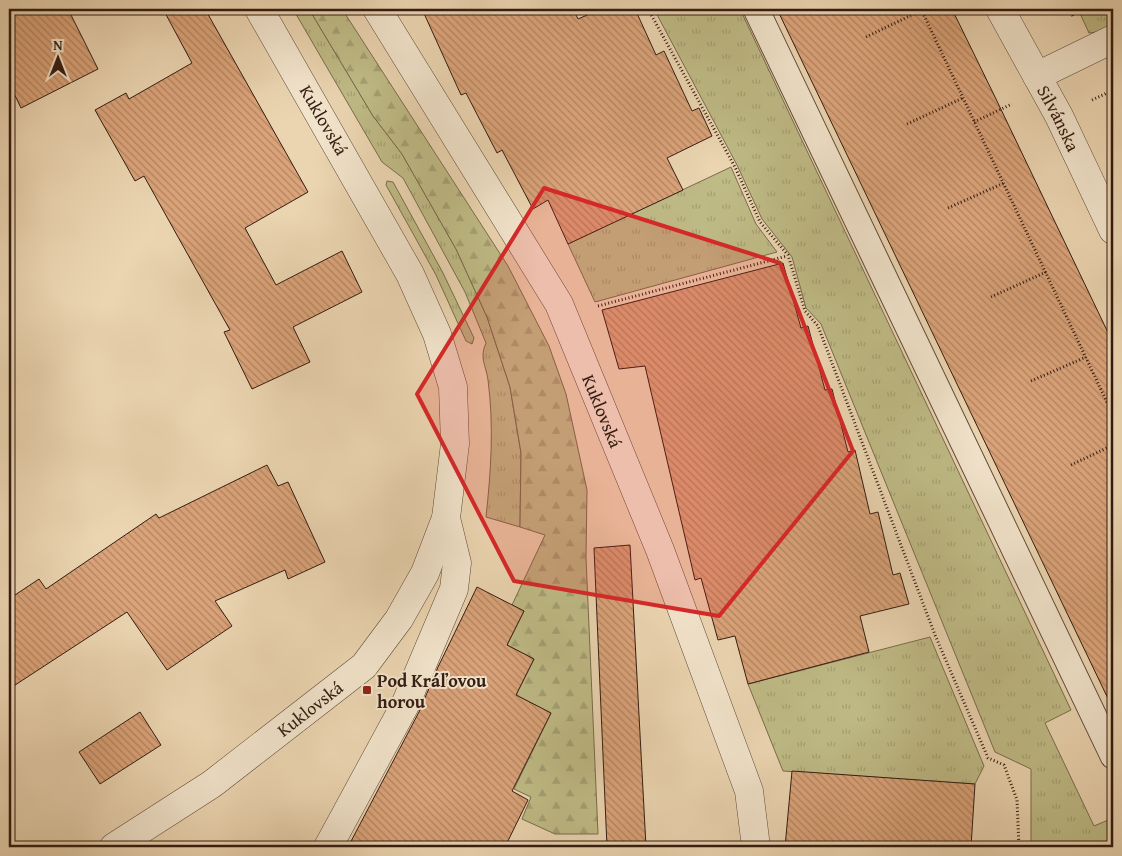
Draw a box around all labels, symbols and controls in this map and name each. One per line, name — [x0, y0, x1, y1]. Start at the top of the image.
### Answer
north arrow — [32, 32, 82, 82]
text: N — [53, 35, 63, 55]
street label: Kuklovská — [293, 80, 355, 161]
street label: Silvánska — [1031, 80, 1087, 156]
street label: Kuklovská — [576, 370, 630, 452]
place label: Pod Kráľovou horou — [377, 667, 487, 715]
street label: Kuklovská — [271, 674, 349, 743]
marker: Pod Kráľovou horou — [361, 684, 373, 696]

